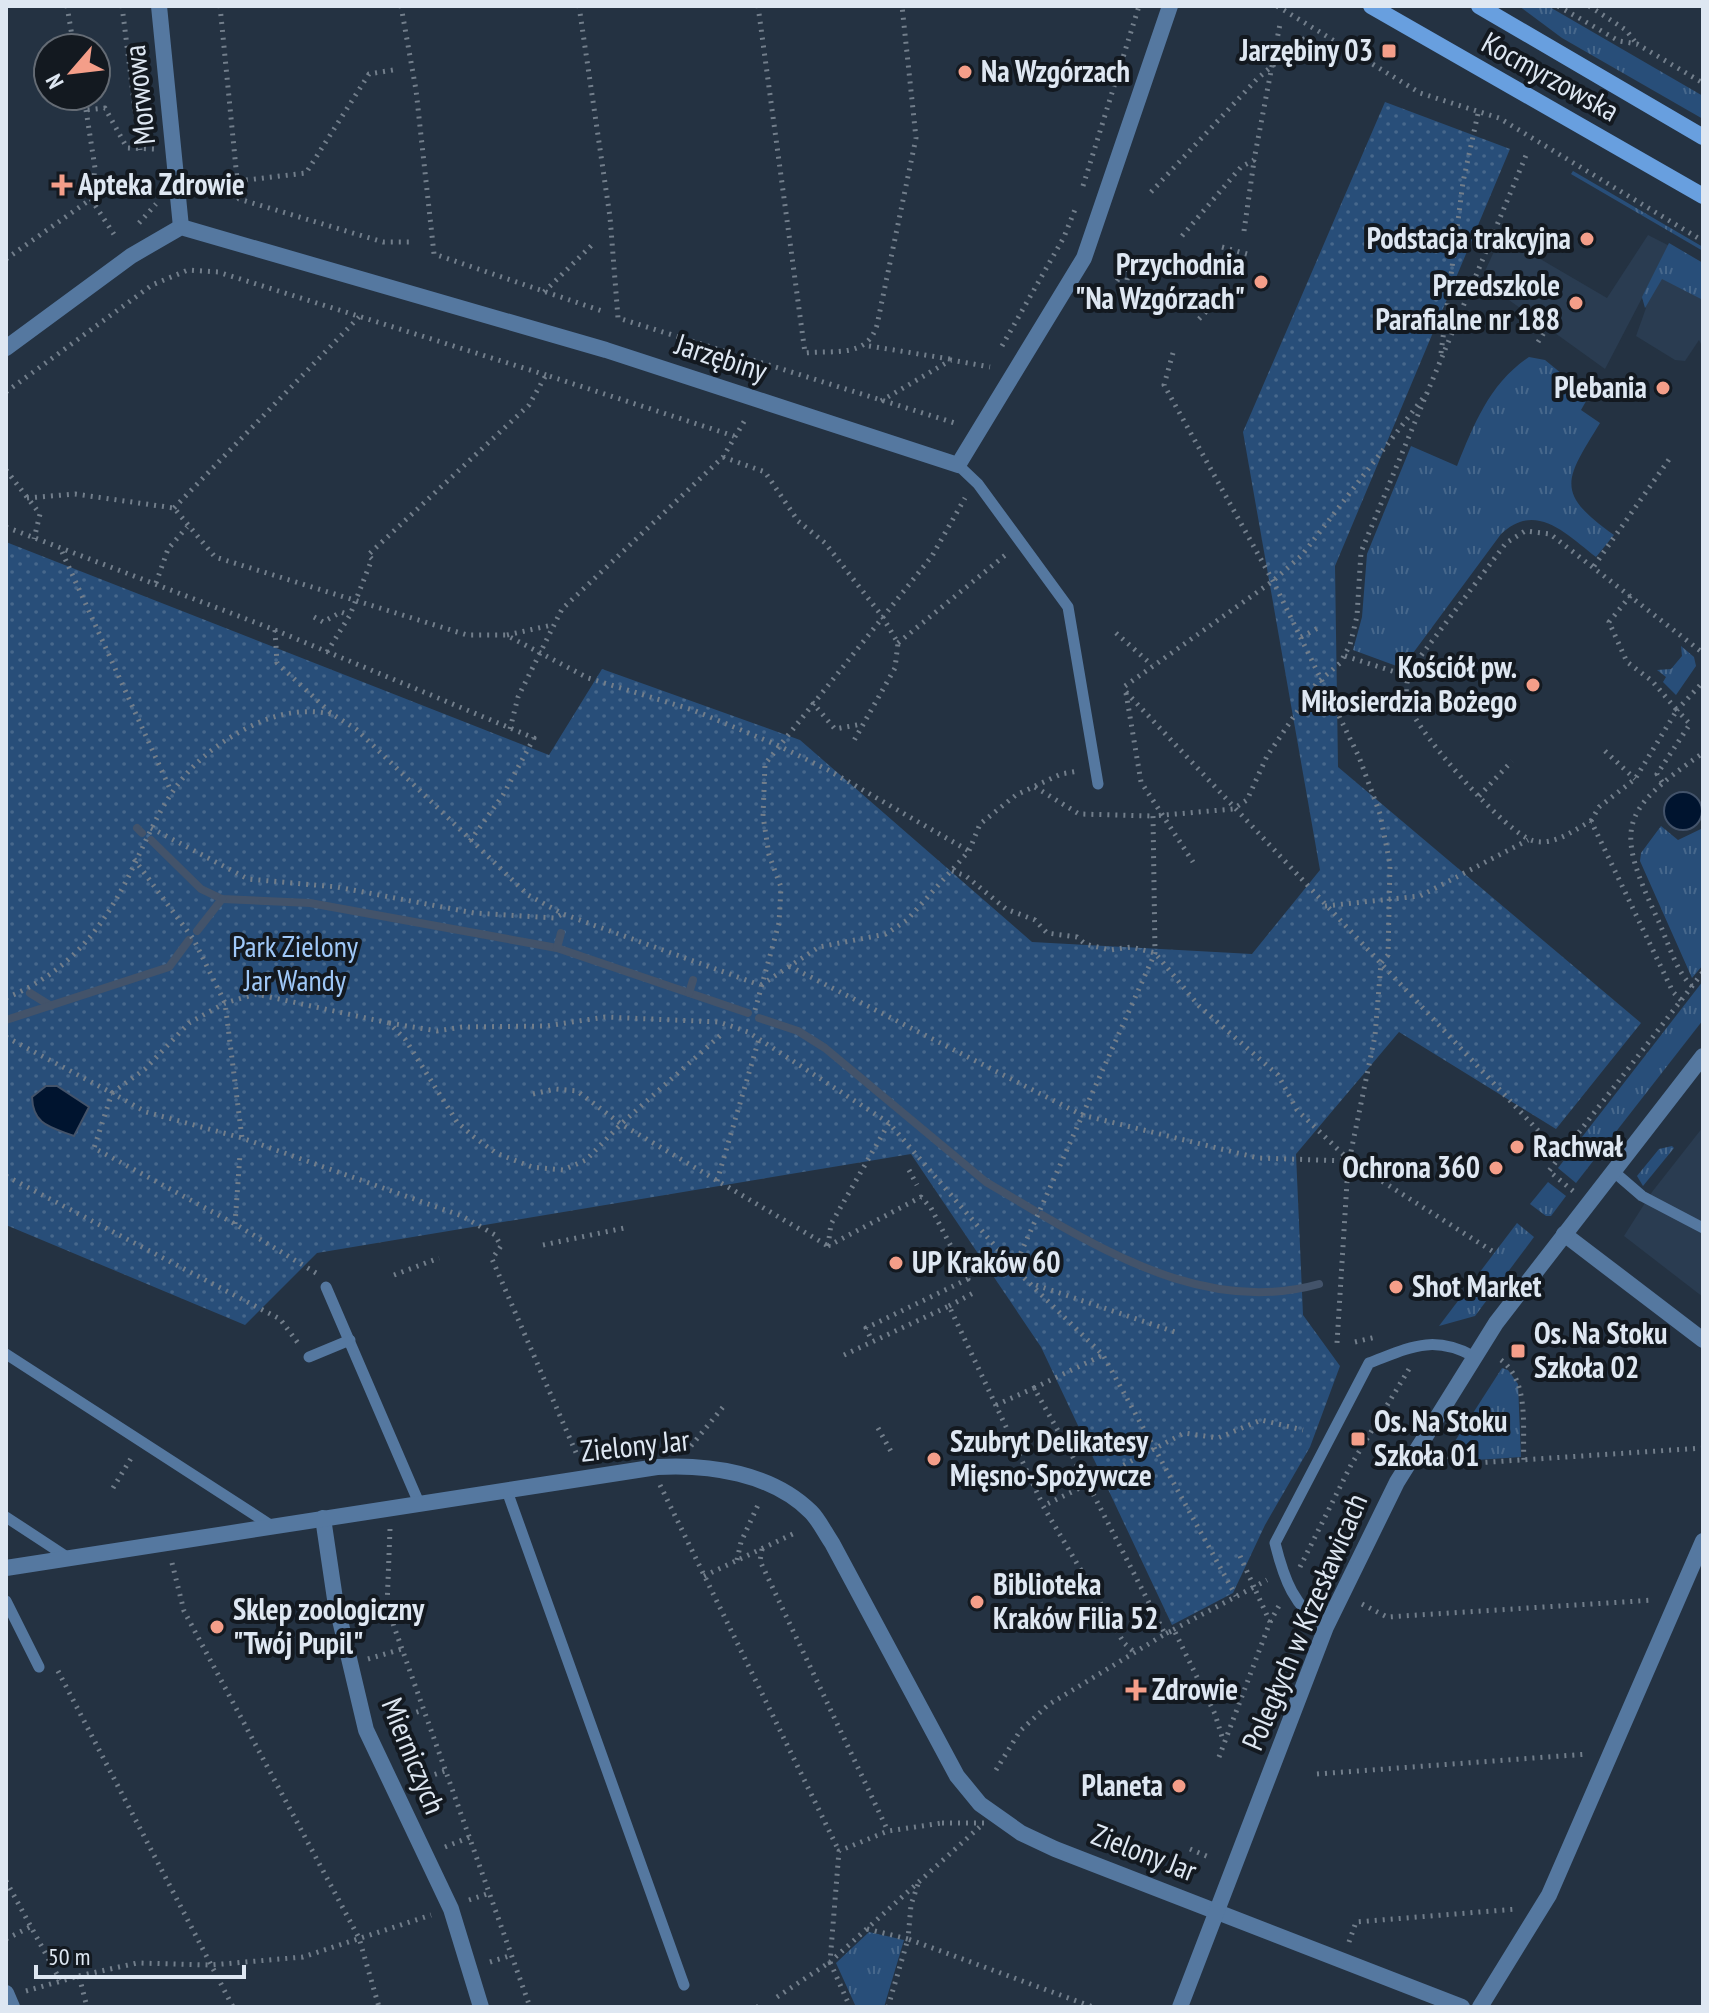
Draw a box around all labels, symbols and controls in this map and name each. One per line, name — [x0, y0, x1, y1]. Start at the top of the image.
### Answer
street label: Kocmyrzowska — [1475, 22, 1626, 129]
place label: Jarzębiny 03 — [1239, 30, 1373, 69]
north arrow — [32, 32, 112, 112]
marker: Jarzębiny 03 — [1380, 42, 1398, 60]
street label: Morwowa — [114, 43, 163, 147]
place label: Na Wzgórzach — [981, 51, 1130, 90]
marker: Na Wzgórzach — [956, 63, 974, 81]
text: N — [39, 70, 69, 93]
place label: Apteka Zdrowie — [77, 164, 245, 203]
marker: Apteka Zdrowie — [53, 176, 71, 194]
place label: Podstacja trakcyjna — [1367, 218, 1571, 257]
marker: Podstacja trakcyjna — [1578, 230, 1596, 248]
place label: Przychodnia "Na Wzgórzach" — [1075, 244, 1245, 317]
place label: Przedszkole Parafialne nr 188 — [1375, 265, 1560, 338]
marker: Przychodnia "Na Wzgórzach" — [1252, 273, 1270, 291]
marker: Przedszkole Parafialne nr 188 — [1567, 294, 1585, 312]
street label: Jarzębiny — [670, 323, 773, 390]
place label: Plebania — [1554, 367, 1647, 406]
marker: Plebania — [1654, 379, 1672, 397]
place label: Kościół pw. Miłosierdzia Bożego — [1301, 647, 1517, 720]
marker: Kościół pw. Miłosierdzia Bożego — [1524, 676, 1542, 694]
park label: Park Zielony Jar Wandy — [232, 926, 359, 999]
place label: Rachwał — [1533, 1126, 1623, 1165]
marker: Rachwał — [1508, 1138, 1526, 1156]
place label: Ochrona 360 — [1342, 1147, 1480, 1186]
marker: Ochrona 360 — [1487, 1159, 1505, 1177]
place label: UP Kraków 60 — [912, 1242, 1061, 1281]
marker: UP Kraków 60 — [887, 1254, 905, 1272]
place label: Shot Market — [1412, 1266, 1542, 1305]
marker: Shot Market — [1387, 1278, 1405, 1296]
place label: Os. Na Stoku Szkoła 02 — [1534, 1313, 1668, 1386]
marker: Os. Na Stoku Szkoła 02 — [1509, 1342, 1527, 1360]
place label: Os. Na Stoku Szkoła 01 — [1374, 1401, 1508, 1474]
street label: Zielony Jar — [578, 1419, 692, 1470]
place label: Szubryt Delikatesy Mięsno-Spożywcze — [950, 1421, 1152, 1494]
marker: Os. Na Stoku Szkoła 01 — [1349, 1430, 1367, 1448]
marker: Szubryt Delikatesy Mięsno-Spożywcze — [925, 1450, 943, 1468]
street label: Poległych w Krzesławicach — [1232, 1487, 1375, 1756]
place label: Biblioteka Kraków Filia 52 — [993, 1564, 1159, 1637]
place label: Sklep zoologiczny "Twój Pupil" — [233, 1589, 425, 1662]
marker: Biblioteka Kraków Filia 52 — [968, 1593, 986, 1611]
marker: Sklep zoologiczny "Twój Pupil" — [208, 1618, 226, 1636]
place label: Zdrowie — [1152, 1669, 1238, 1708]
marker: Zdrowie — [1127, 1681, 1145, 1699]
street label: Mierniczych — [373, 1692, 455, 1819]
place label: Planeta — [1082, 1765, 1163, 1804]
marker: Planeta — [1170, 1777, 1188, 1795]
street label: Zielony Jar — [1086, 1814, 1203, 1890]
scale bar — [36, 1929, 244, 1979]
text: 50 m — [48, 1941, 90, 1972]

